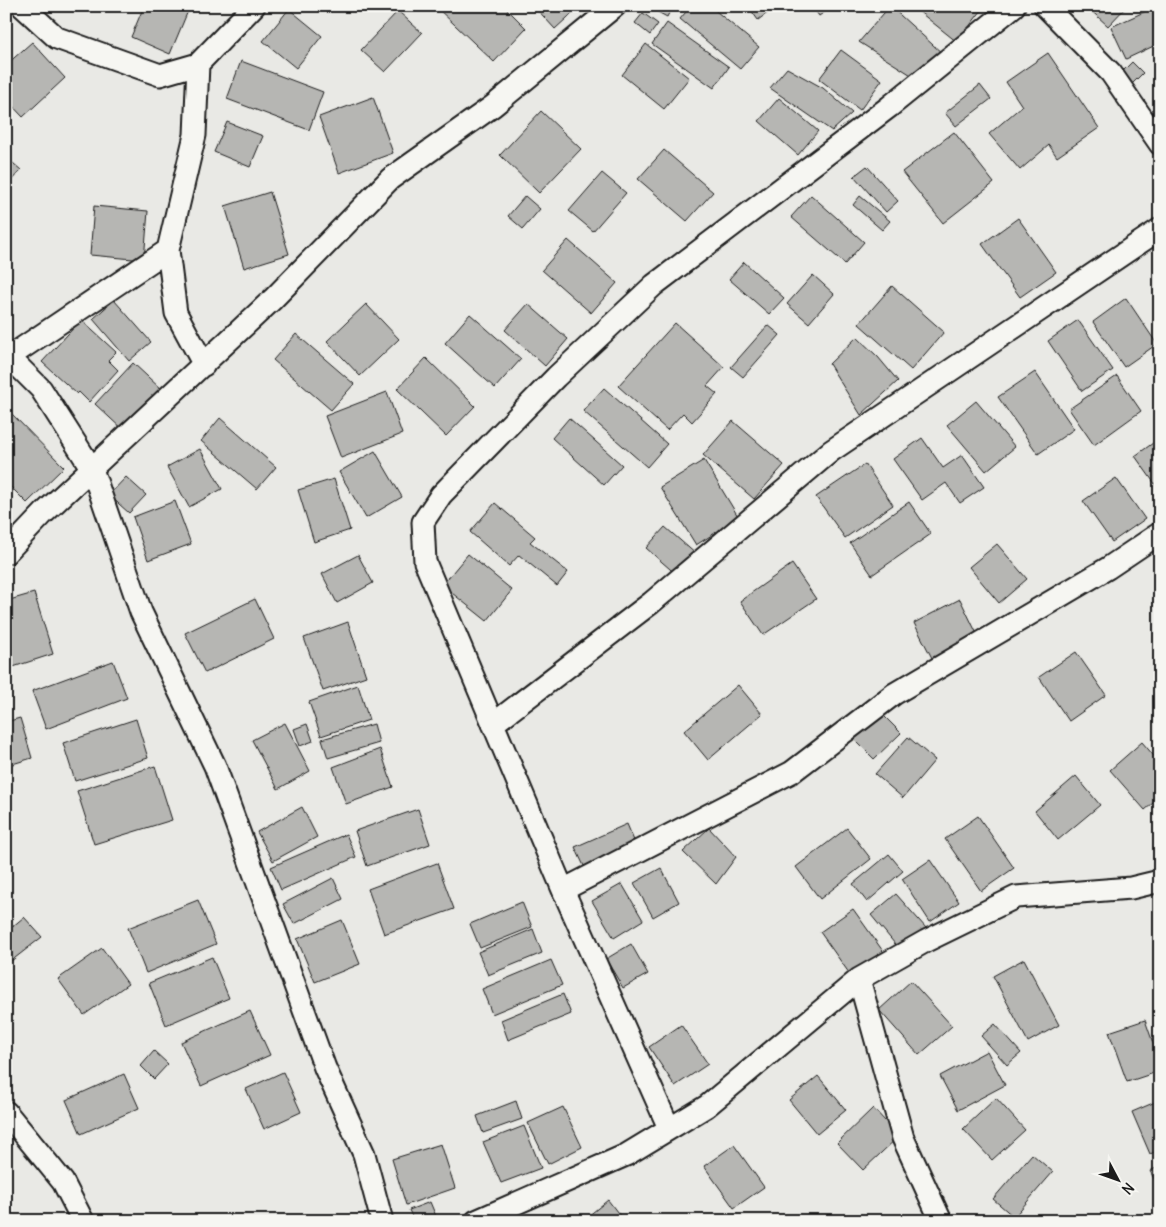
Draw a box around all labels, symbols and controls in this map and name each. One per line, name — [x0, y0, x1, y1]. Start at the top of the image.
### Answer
north arrow — [1094, 1154, 1144, 1204]
text: N — [1118, 1179, 1138, 1198]

